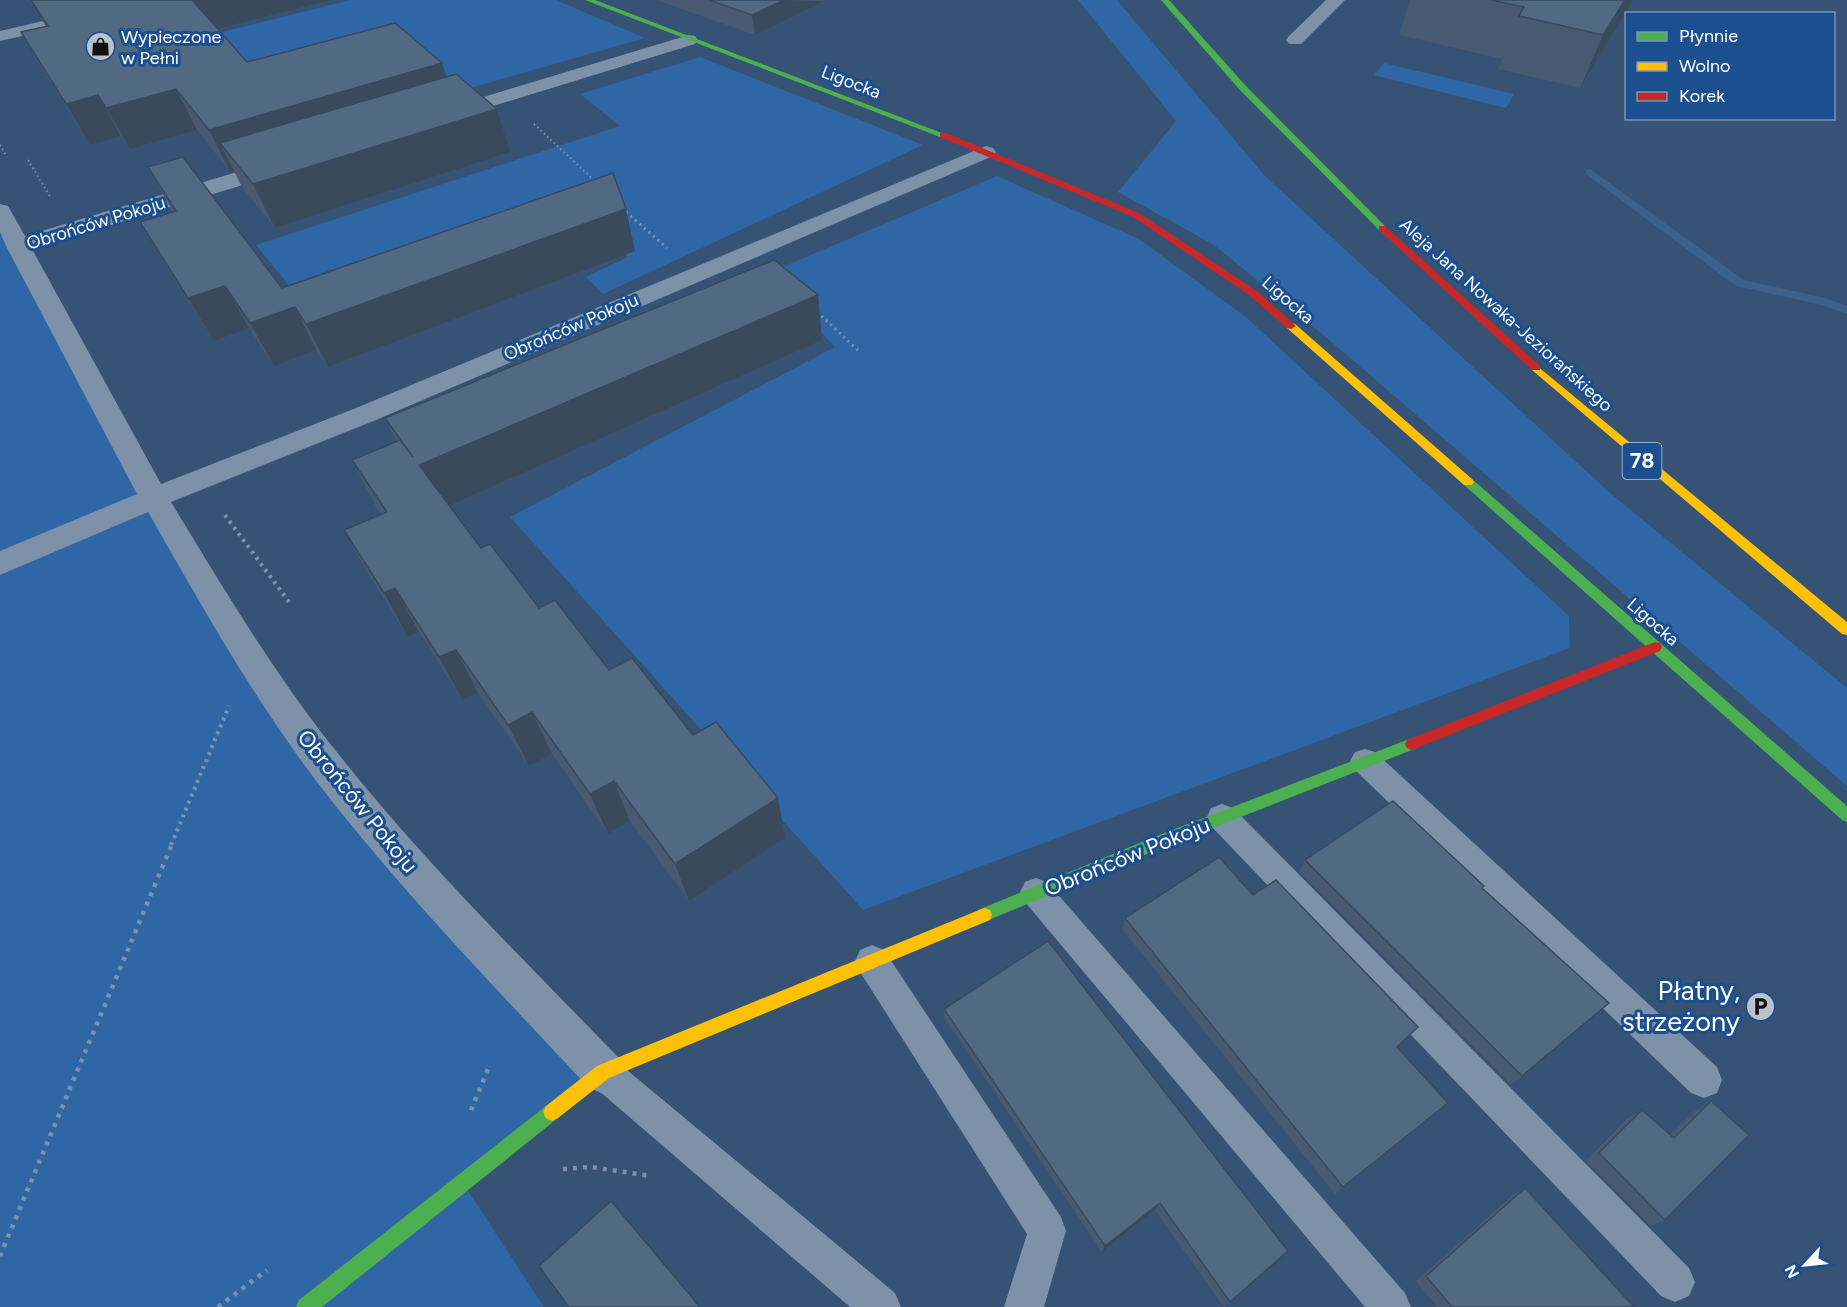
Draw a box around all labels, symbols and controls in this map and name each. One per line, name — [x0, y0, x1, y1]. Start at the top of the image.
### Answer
legend — [1625, 12, 1835, 120]
text: Płynnie — [1679, 25, 1738, 47]
place label: Wypieczone w Pełni — [121, 26, 221, 69]
shop icon: Wypieczone w Pełni — [84, 31, 116, 63]
text: Wolno — [1679, 55, 1730, 77]
street label: Ligocka — [818, 61, 884, 103]
text: Korek — [1679, 85, 1725, 107]
street label: Obrońców Pokoju — [24, 191, 168, 255]
street label: Aleja Jana Nowaka-Jeziorańskiego — [1395, 213, 1617, 417]
street label: Ligocka — [1257, 271, 1319, 329]
street label: Obrońców Pokoju — [500, 289, 642, 365]
road number: 78 — [1622, 443, 1662, 479]
street label: Ligocka — [1622, 593, 1684, 651]
street label: Obrońców Pokoju — [292, 724, 424, 878]
street label: Obrońców Pokoju — [1040, 811, 1214, 902]
place label: Płatny, strzeżony — [1622, 974, 1740, 1038]
parking icon: Płatny, strzeżony — [1745, 991, 1777, 1023]
north arrow — [1775, 1235, 1835, 1295]
text: N — [1781, 1262, 1803, 1281]

